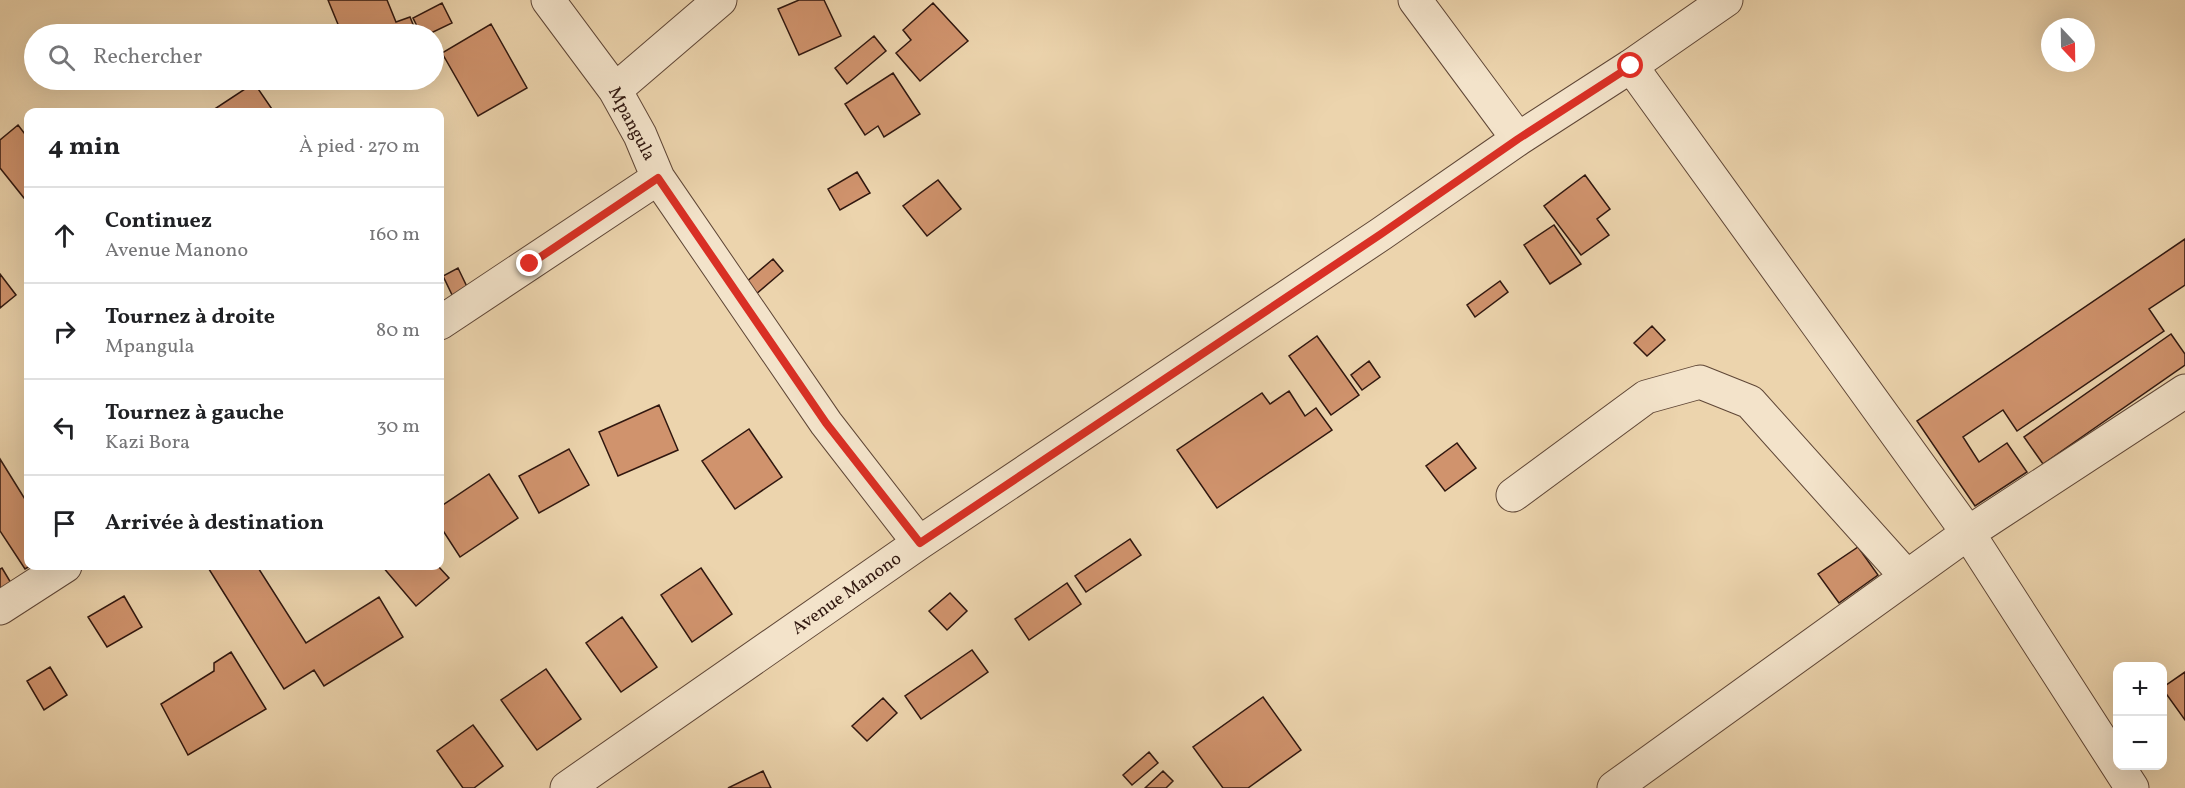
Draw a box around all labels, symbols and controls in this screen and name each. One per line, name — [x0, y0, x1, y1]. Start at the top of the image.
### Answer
north arrow — [2041, 18, 2095, 72]
search box — [24, 24, 444, 90]
icon: search — [45, 41, 78, 74]
text: Rechercher — [93, 42, 202, 73]
route start — [1617, 52, 1643, 78]
street label: Mpangula — [601, 83, 661, 165]
text: 4 min — [48, 129, 120, 165]
text: À pied · 270 m — [299, 133, 420, 161]
text: Continuez — [105, 206, 212, 237]
icon: ahead — [48, 219, 81, 252]
text: 160 m — [368, 221, 420, 249]
text: Avenue Manono — [105, 237, 248, 265]
route end — [516, 250, 542, 276]
text: Tournez à droite — [105, 302, 275, 333]
icon: right — [48, 315, 81, 348]
text: 80 m — [376, 317, 420, 345]
text: Mpangula — [105, 333, 194, 361]
text: Tournez à gauche — [105, 398, 284, 429]
icon: left — [48, 411, 81, 444]
text: 30 m — [376, 413, 420, 441]
text: Kazi Bora — [105, 429, 190, 457]
icon: arrive — [48, 507, 81, 540]
text: Arrivée à destination — [105, 508, 324, 539]
street label: Avenue Manono — [787, 547, 907, 641]
map controls — [2113, 662, 2167, 770]
button: + — [2113, 662, 2167, 716]
button: − — [2113, 716, 2167, 770]

